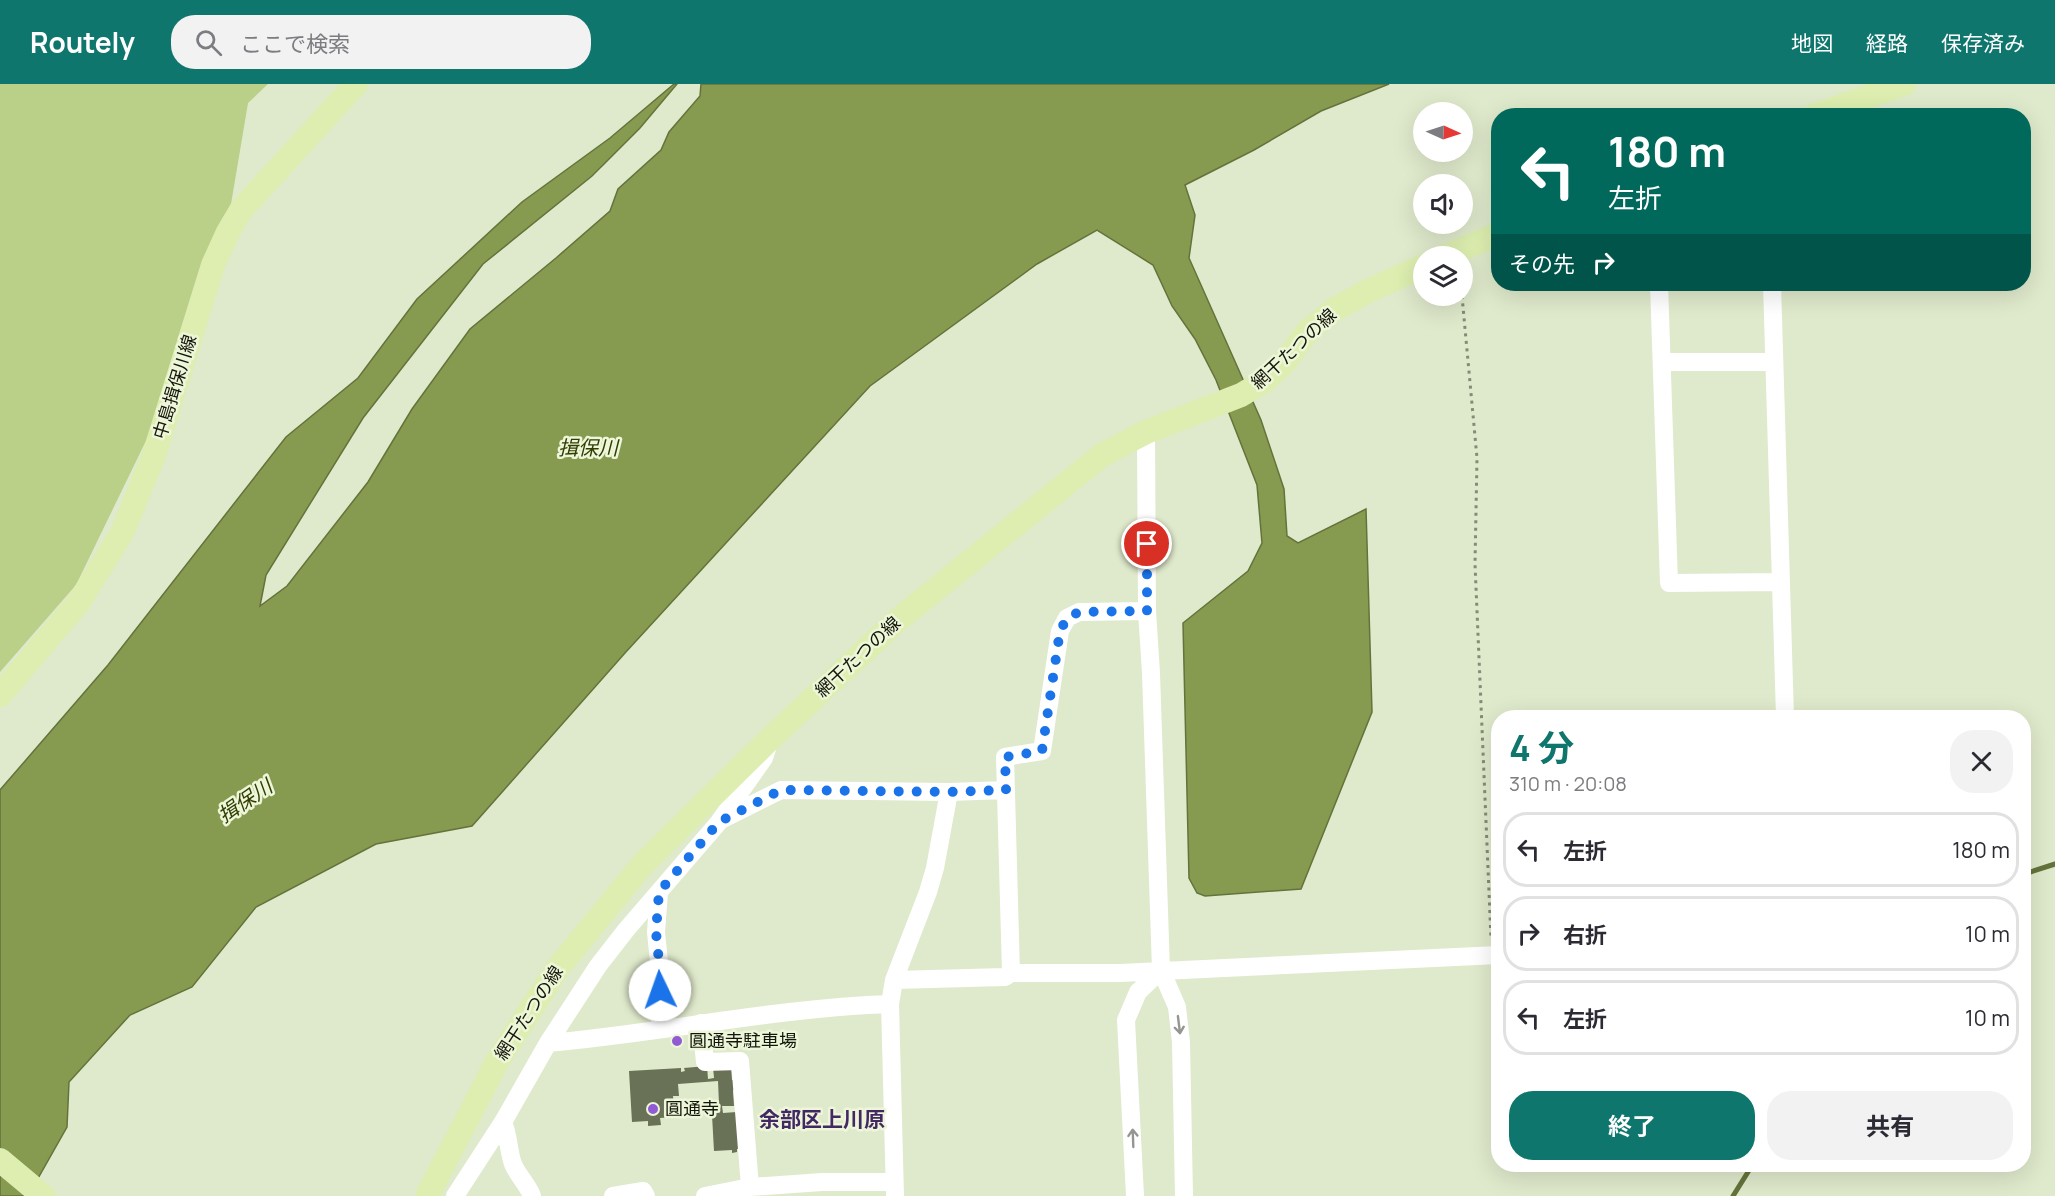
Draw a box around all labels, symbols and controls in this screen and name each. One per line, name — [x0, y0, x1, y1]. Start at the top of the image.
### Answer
search box — [171, 15, 591, 69]
text: Routely — [30, 23, 135, 61]
icon: search — [192, 26, 225, 59]
text: ここで検索 — [240, 29, 350, 59]
text: 地図 — [1791, 29, 1833, 57]
text: 経路 — [1866, 29, 1908, 57]
text: 保存済み — [1941, 29, 2025, 57]
north arrow — [1413, 102, 1473, 162]
map controls — [1413, 102, 1473, 306]
text: 180 m — [1608, 122, 1726, 180]
icon: left — [1509, 132, 1587, 210]
button: sound — [1413, 174, 1473, 234]
text: 左折 — [1608, 179, 1662, 216]
button: layers — [1413, 246, 1473, 306]
icon: right — [1587, 246, 1620, 279]
text: その先 — [1509, 249, 1575, 279]
street label: 網干たつの線 — [1246, 303, 1341, 394]
street label: 中島揖保川線 — [147, 332, 201, 442]
water label: 揖保川 — [558, 434, 620, 461]
pin — [1121, 518, 1172, 569]
icon: arrive — [1130, 527, 1163, 560]
street label: 網干たつの線 — [810, 611, 905, 702]
text: 4 分 — [1509, 723, 1574, 772]
button: close — [1950, 730, 2013, 793]
text: 310 m · 20:08 — [1509, 770, 1627, 797]
water label: 揖保川 — [212, 771, 279, 829]
icon: left — [1512, 833, 1545, 866]
text: 180 m — [1952, 835, 2010, 865]
text: 左折 — [1563, 836, 1607, 866]
icon: right — [1512, 917, 1545, 950]
text: 10 m — [1965, 919, 2010, 949]
text: 右折 — [1563, 920, 1607, 950]
position arrow — [628, 958, 692, 1022]
street label: 網干たつの線 — [489, 961, 568, 1064]
icon: left — [1512, 1001, 1545, 1034]
text: 10 m — [1965, 1003, 2010, 1033]
text: 左折 — [1563, 1004, 1607, 1034]
one-way arrow — [1174, 1015, 1185, 1035]
place label: 圓通寺駐車場 — [689, 1028, 797, 1052]
marker: 圓通寺駐車場 — [670, 1034, 684, 1048]
button: 終了 — [1509, 1091, 1755, 1160]
button: 共有 — [1767, 1091, 2013, 1160]
place label: 圓通寺 — [665, 1096, 719, 1120]
marker: 圓通寺 — [646, 1102, 660, 1116]
district label: 余部区上川原 — [759, 1105, 885, 1133]
one-way arrow — [1127, 1128, 1138, 1148]

